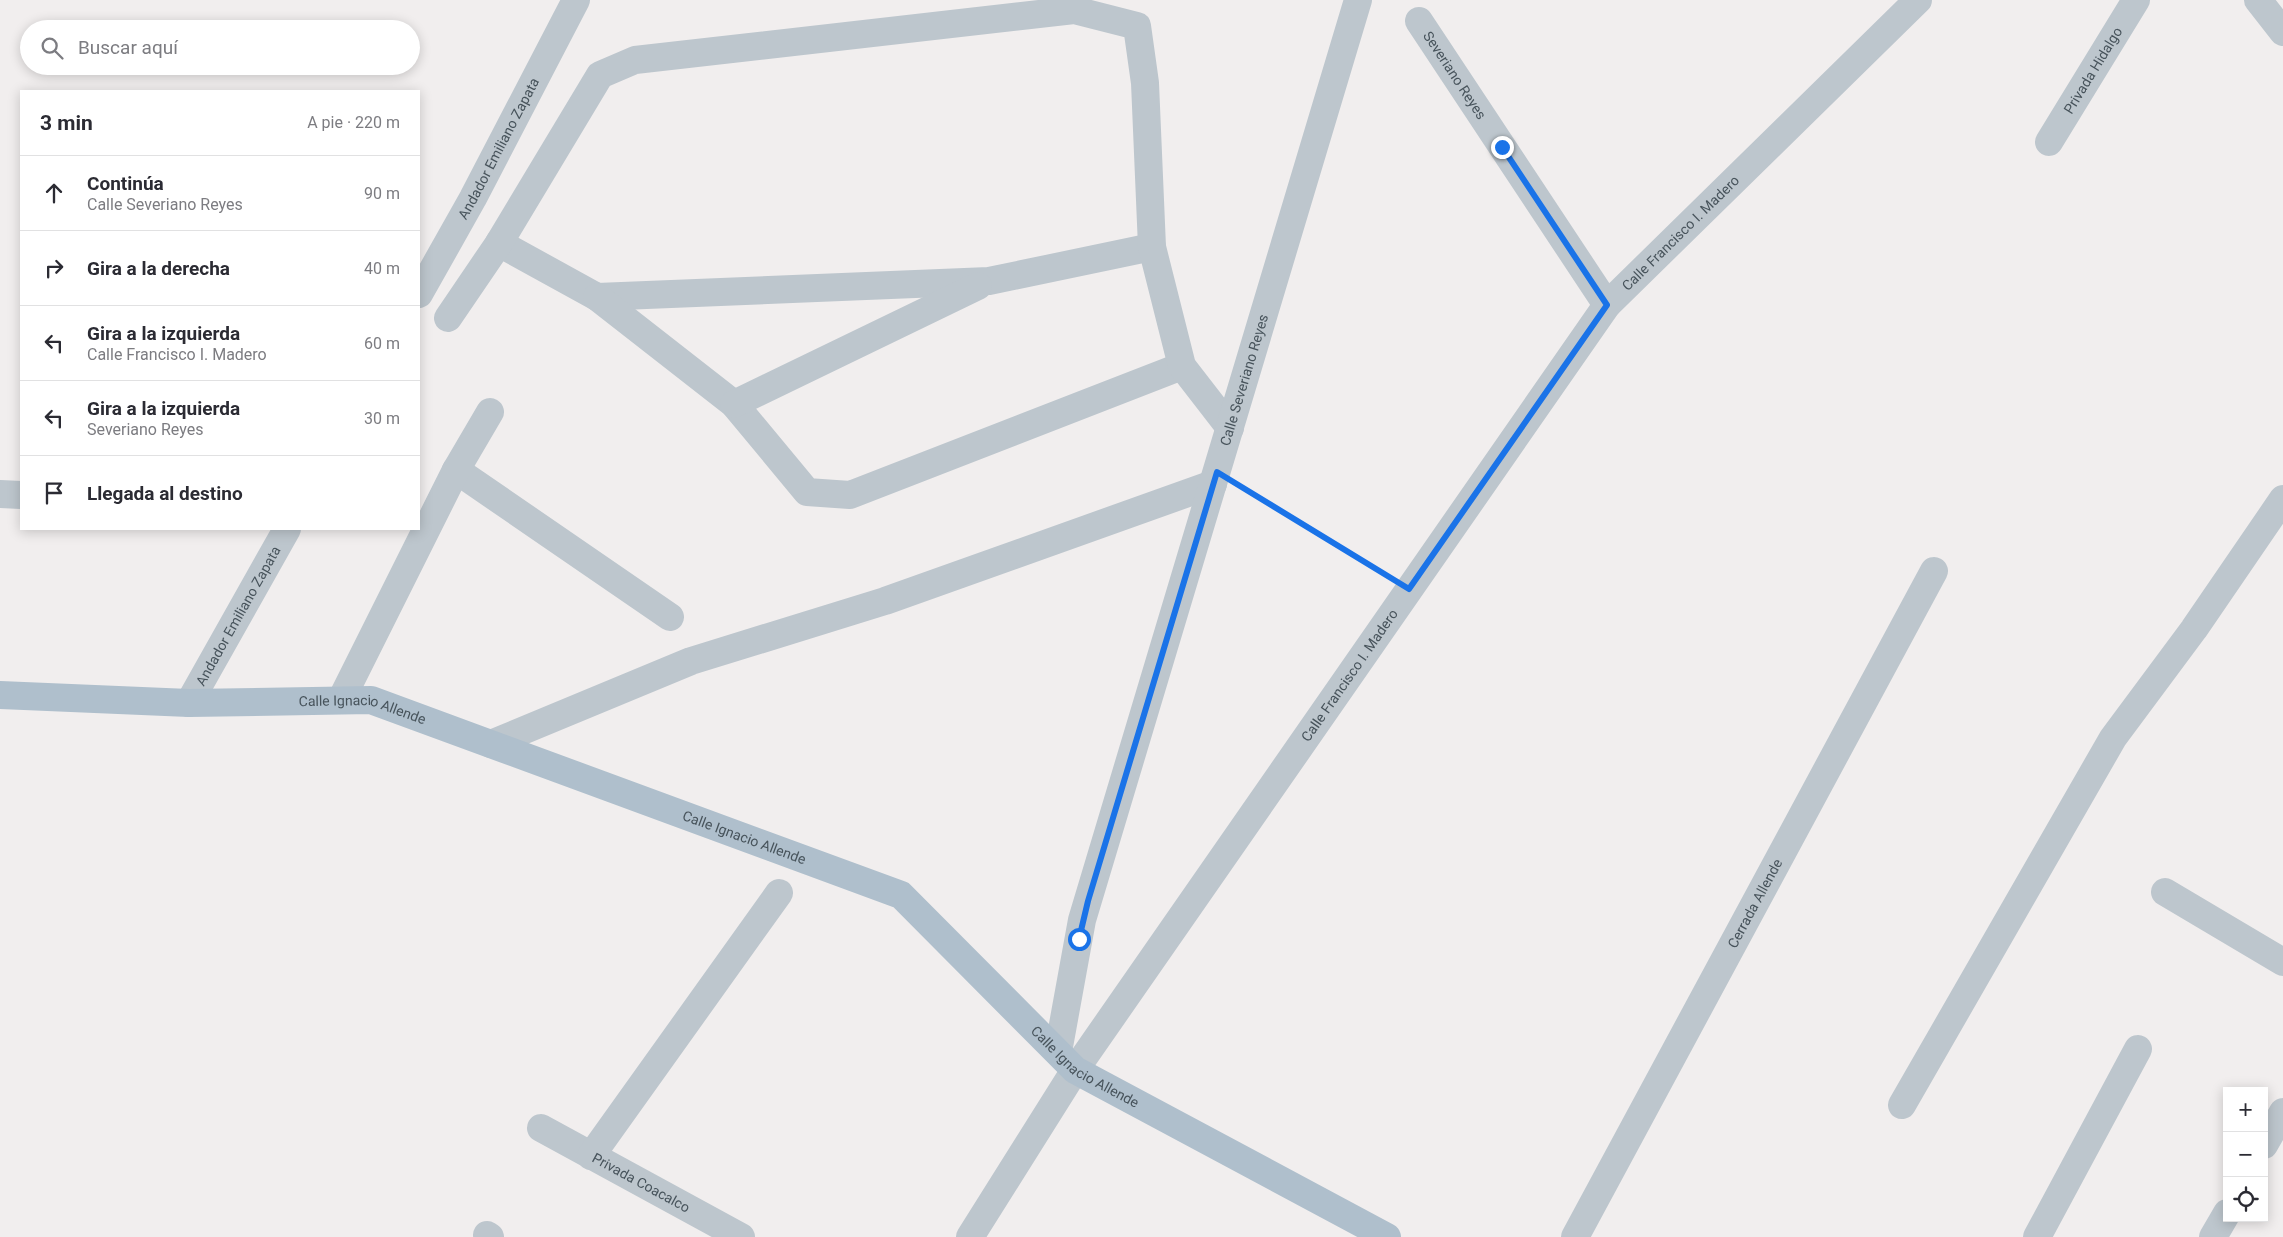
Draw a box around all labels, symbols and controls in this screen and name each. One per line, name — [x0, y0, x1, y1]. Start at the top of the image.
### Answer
search box — [20, 20, 420, 75]
street label: Privada Hidalgo — [2060, 24, 2125, 117]
street label: Severiano Reyes — [1420, 28, 1490, 122]
icon: search — [38, 34, 66, 62]
text: Buscar aquí — [78, 36, 178, 59]
street label: Andador Emiliano Zapata — [455, 75, 542, 222]
text: 3 min — [40, 111, 93, 135]
text: A pie · 220 m — [307, 113, 400, 132]
route end — [1491, 136, 1514, 159]
text: Continúa — [87, 172, 164, 195]
street label: Calle Francisco I. Madero — [1619, 172, 1742, 294]
icon: ahead — [40, 179, 68, 207]
text: 90 m — [364, 184, 400, 203]
text: Calle Severiano Reyes — [87, 195, 243, 214]
icon: right — [40, 254, 68, 282]
text: Gira a la derecha — [87, 257, 230, 280]
text: 40 m — [364, 259, 400, 278]
street label: Calle Severiano Reyes — [1217, 312, 1271, 448]
text: Gira a la izquierda — [87, 322, 240, 345]
icon: left — [40, 329, 68, 357]
text: 60 m — [364, 334, 400, 353]
text: Calle Francisco I. Madero — [87, 345, 267, 364]
text: Gira a la izquierda — [87, 397, 240, 420]
icon: left — [40, 404, 68, 432]
text: 30 m — [364, 409, 400, 428]
text: Severiano Reyes — [87, 420, 203, 439]
icon: arrive — [40, 479, 68, 507]
text: Llegada al destino — [87, 482, 243, 505]
street label: Andador Emiliano Zapata — [192, 543, 284, 688]
street label: Calle Francisco I. Madero — [1298, 606, 1401, 745]
street label: Calle Ignacio Allende — [299, 692, 428, 728]
street label: Calle Ignacio Allende — [680, 807, 808, 867]
street label: Cerrada Allende — [1724, 856, 1785, 951]
route start — [1068, 928, 1091, 951]
street label: Calle Ignacio Allende — [1028, 1023, 1142, 1111]
map controls — [2223, 1087, 2268, 1222]
button: + — [2223, 1087, 2268, 1132]
button: − — [2223, 1132, 2268, 1177]
street label: Privada Coacalco — [590, 1150, 693, 1216]
button: locate — [2223, 1177, 2268, 1222]

